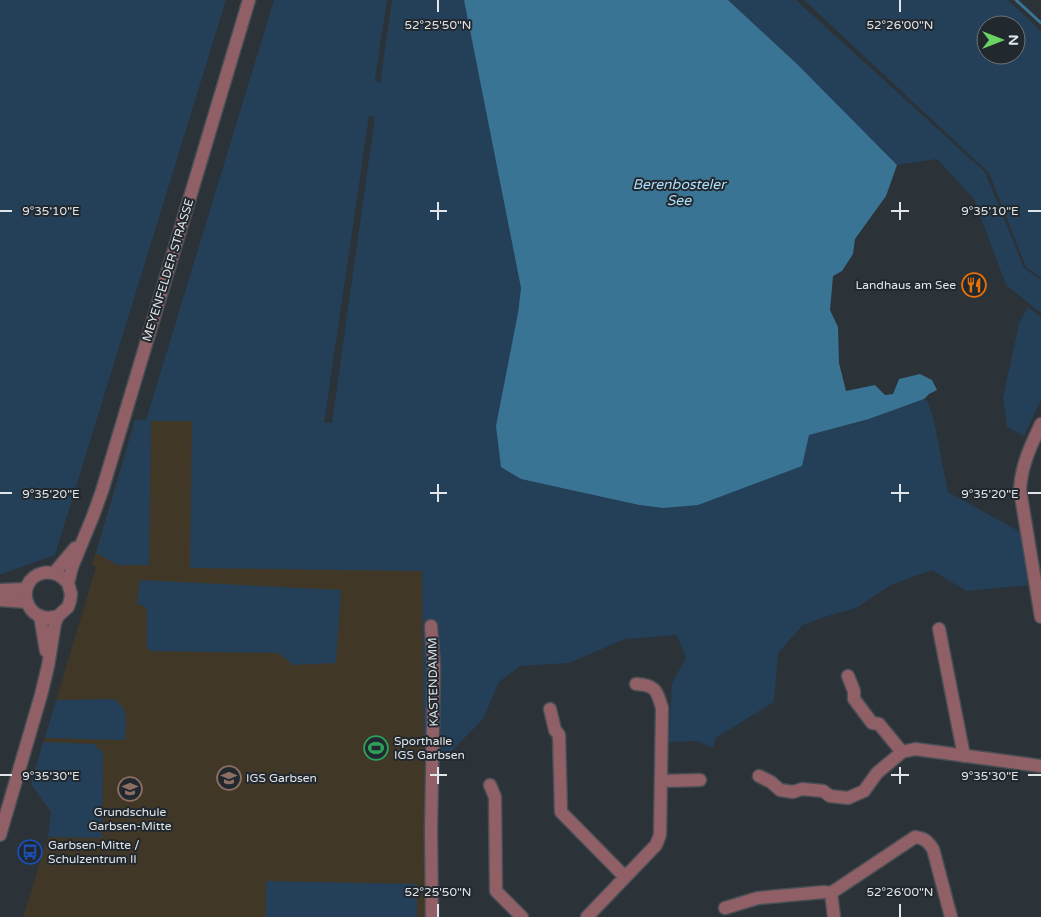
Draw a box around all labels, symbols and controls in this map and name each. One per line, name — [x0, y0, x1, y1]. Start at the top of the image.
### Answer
north arrow — [976, 15, 1026, 65]
text: 52°25'50"N — [405, 18, 472, 32]
text: 52°26'00"N — [867, 18, 934, 32]
text: N — [1005, 34, 1022, 46]
water label: Berenbosteler See — [632, 176, 727, 209]
street label: MEYENFELDER STRASSE — [140, 197, 197, 343]
text: 9°35'10"E — [22, 204, 80, 218]
text: 9°35'10"E — [961, 204, 1019, 218]
restaurant icon: Landhaus am See — [961, 272, 987, 298]
place label: Landhaus am See — [855, 278, 956, 292]
text: 9°35'20"E — [22, 487, 80, 501]
text: 9°35'20"E — [961, 487, 1019, 501]
street label: KASTENDAMM — [425, 637, 441, 727]
place label: Sporthalle IGS Garbsen — [394, 734, 465, 762]
sports icon: Sporthalle IGS Garbsen — [363, 735, 389, 761]
school or university icon: IGS Garbsen — [216, 765, 242, 791]
text: 9°35'30"E — [22, 769, 80, 783]
text: 9°35'30"E — [961, 769, 1019, 783]
place label: IGS Garbsen — [246, 771, 317, 785]
school or university icon: Grundschule Garbsen-Mitte — [117, 776, 143, 802]
place label: Grundschule Garbsen-Mitte — [88, 805, 172, 833]
place label: Garbsen-Mitte / Schulzentrum II — [48, 838, 140, 866]
bus stop icon: Garbsen-Mitte / Schulzentrum II — [17, 839, 43, 865]
text: 52°25'50"N — [405, 885, 472, 899]
text: 52°26'00"N — [867, 885, 934, 899]

